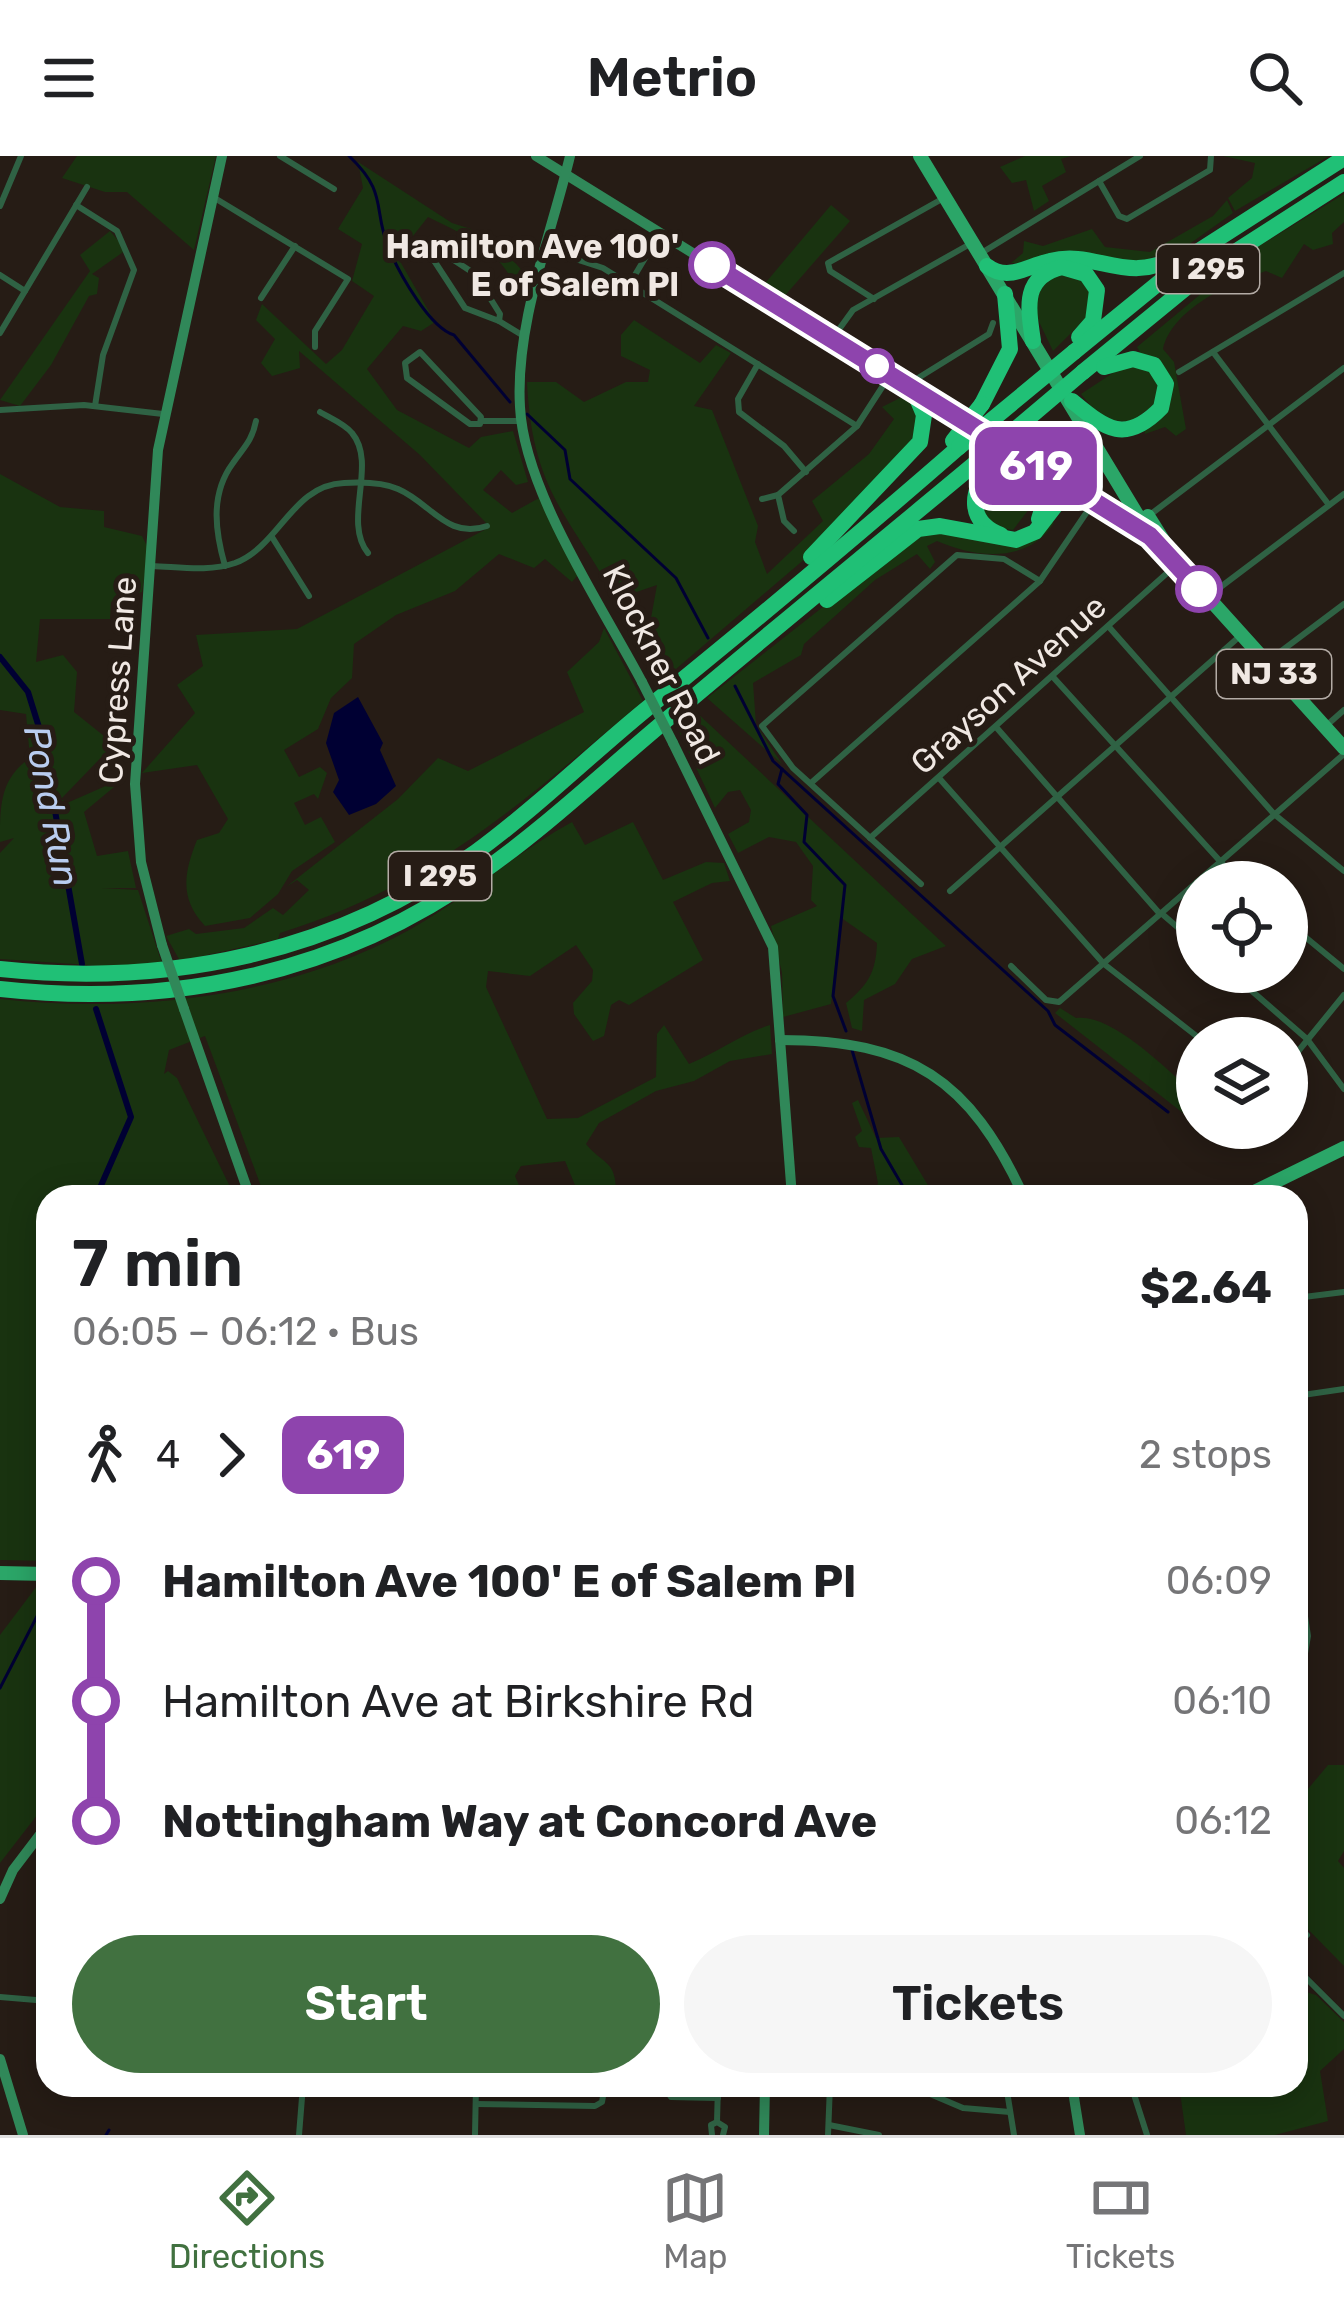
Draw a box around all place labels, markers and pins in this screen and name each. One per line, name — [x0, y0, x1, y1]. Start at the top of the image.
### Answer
place label: Hamilton Ave 100' E of Salem Pl — [386, 227, 679, 304]
marker: Hamilton Ave 100' E of Salem Pl — [690, 243, 734, 287]
unlabelled marker — [861, 350, 893, 382]
unlabelled marker — [1177, 567, 1221, 611]

